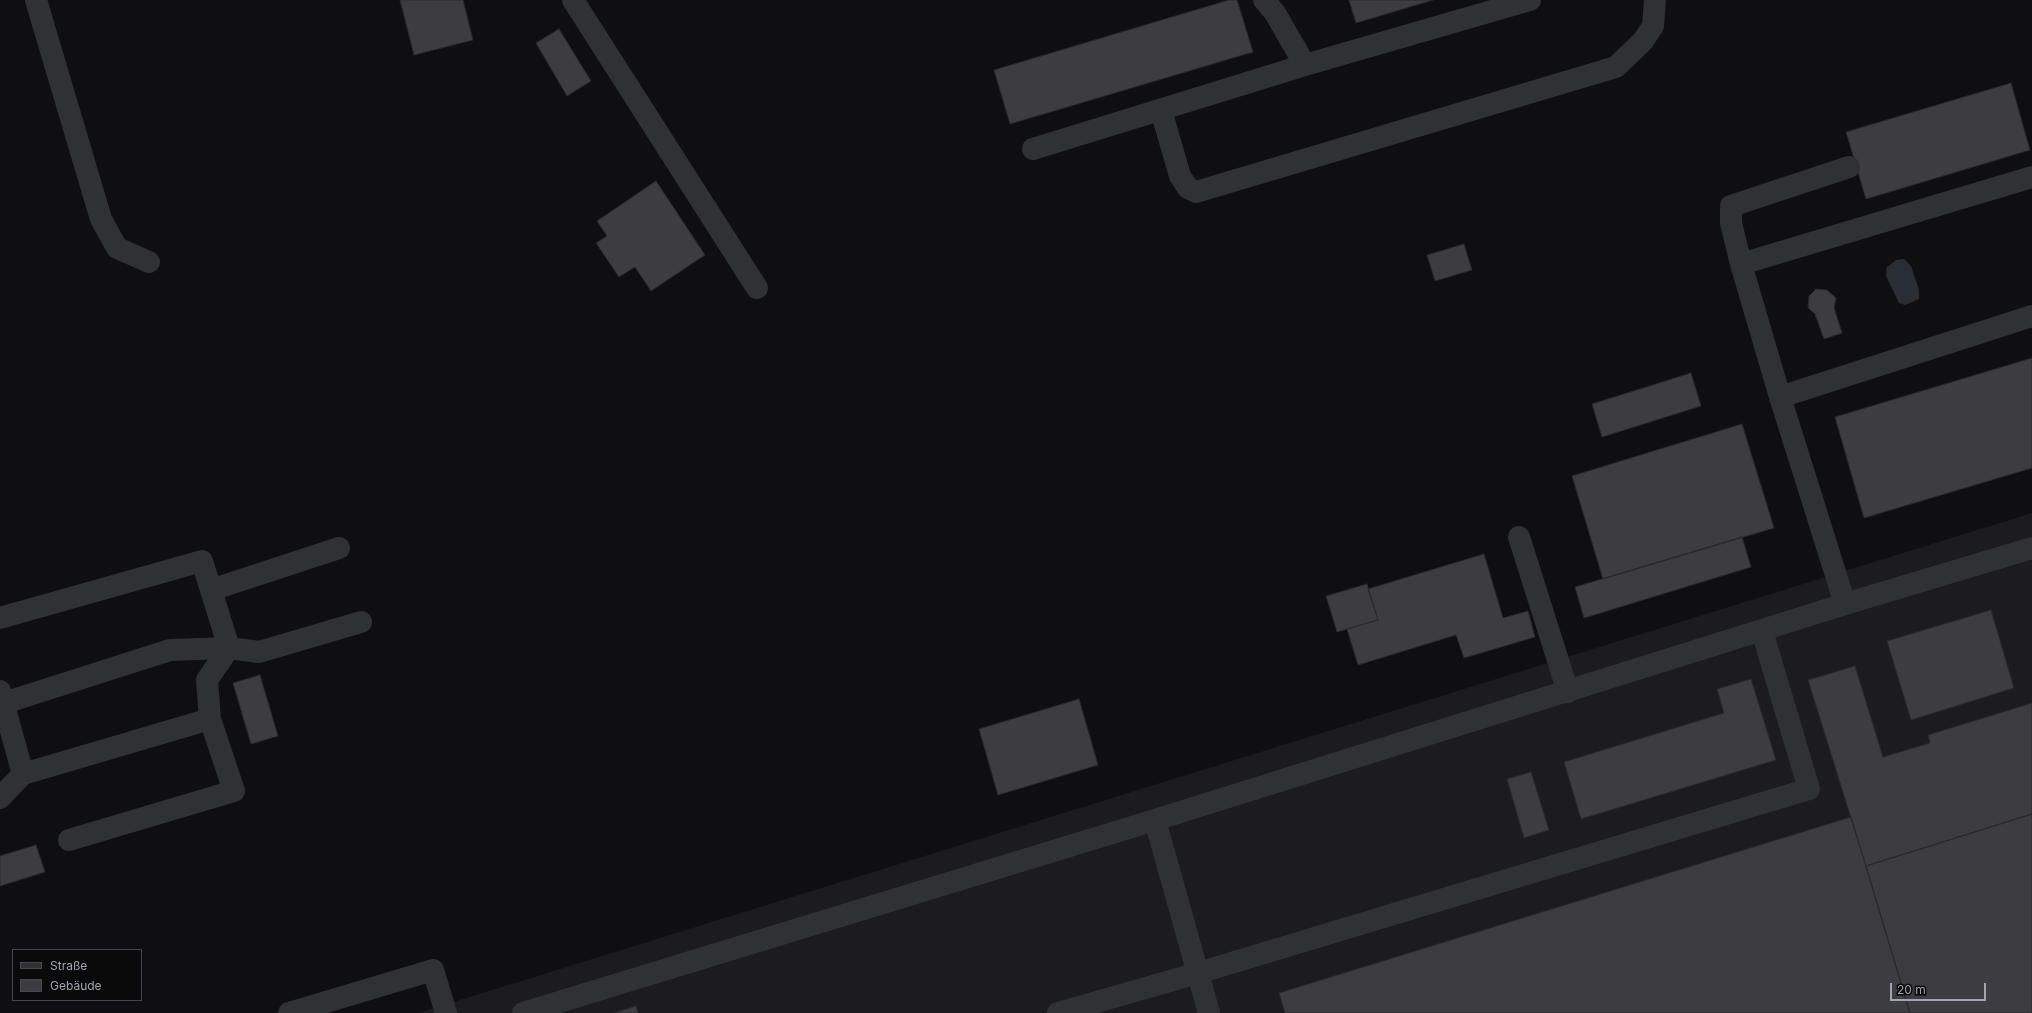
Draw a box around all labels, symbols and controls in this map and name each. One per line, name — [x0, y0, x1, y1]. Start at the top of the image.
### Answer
legend — [12, 949, 142, 1001]
text: Straße — [50, 958, 87, 973]
scale bar — [1892, 975, 1988, 1001]
text: Gebäude — [50, 978, 102, 993]
text: 20 m — [1897, 982, 1926, 997]

